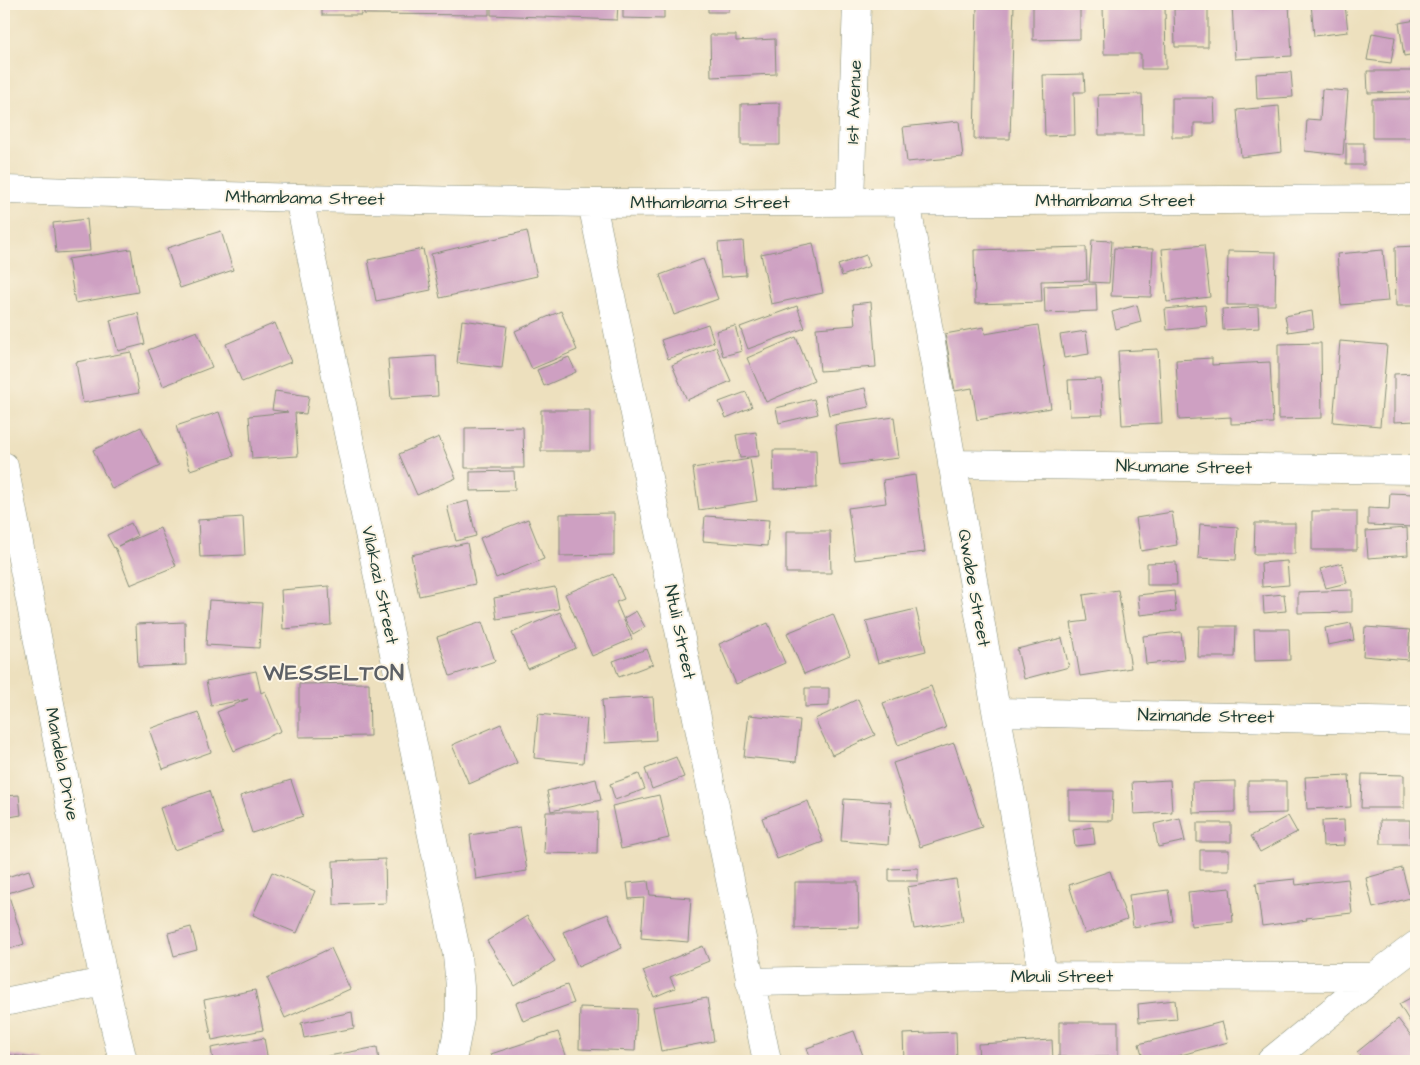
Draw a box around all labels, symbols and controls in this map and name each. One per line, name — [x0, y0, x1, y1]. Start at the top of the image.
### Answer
street label: 1st Avenue — [840, 59, 868, 145]
street label: Mthambama Street — [225, 184, 386, 212]
street label: Mthambama Street — [1035, 188, 1195, 213]
street label: Mthambama Street — [630, 190, 790, 215]
street label: Nkumane Street — [1116, 453, 1253, 481]
street label: Vilakazi Street — [355, 523, 405, 647]
street label: Qwabe Street — [951, 527, 997, 650]
street label: Ntuli Street — [658, 582, 702, 682]
district label: WESSELTON — [262, 658, 405, 689]
street label: Nzimande Street — [1137, 702, 1275, 730]
street label: Mandela Drive — [39, 705, 85, 823]
street label: Mbuli Street — [1011, 964, 1114, 989]

